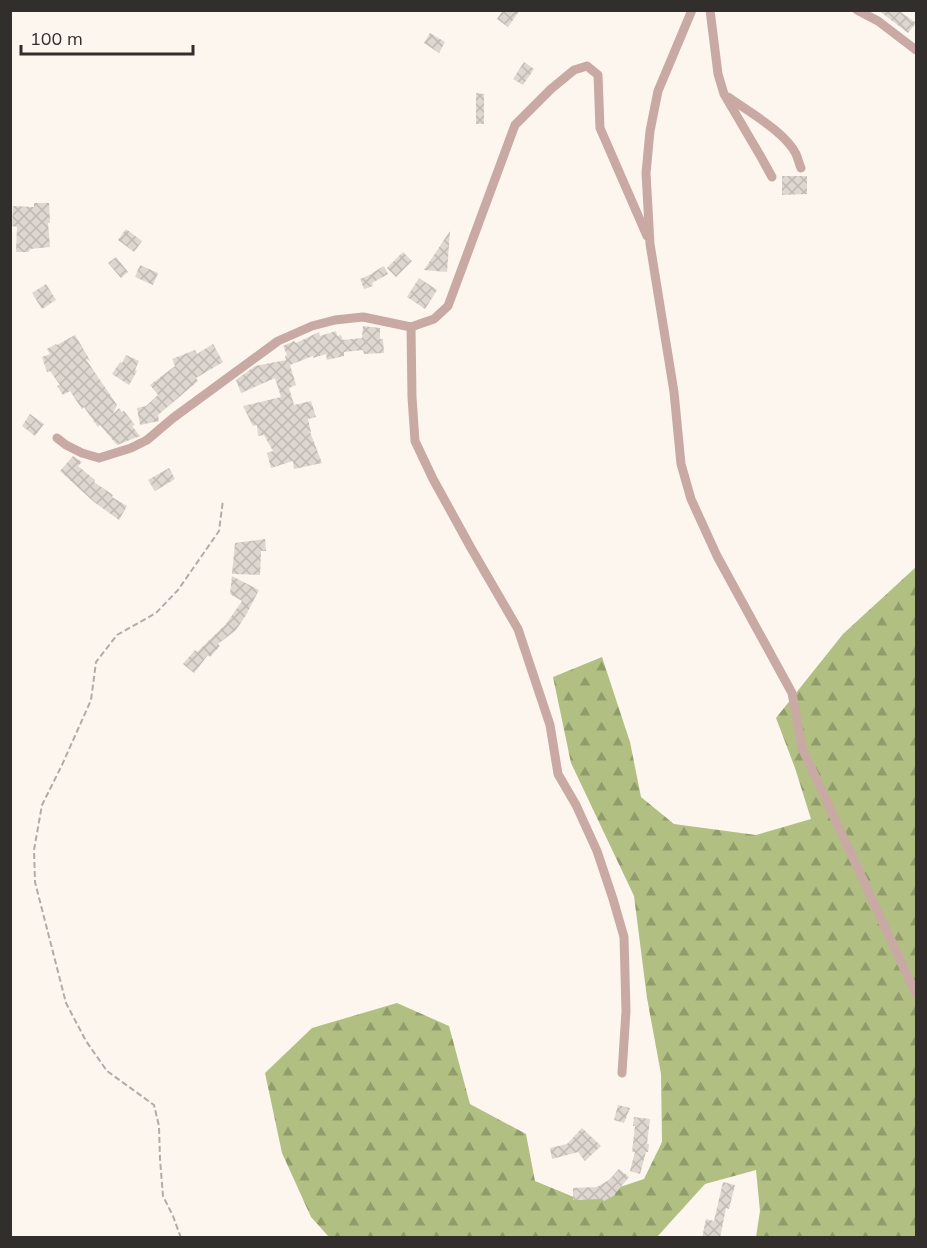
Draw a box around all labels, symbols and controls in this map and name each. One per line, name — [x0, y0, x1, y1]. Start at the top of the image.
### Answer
scale bar — [21, 18, 194, 56]
text: 100 m — [30, 27, 83, 50]

